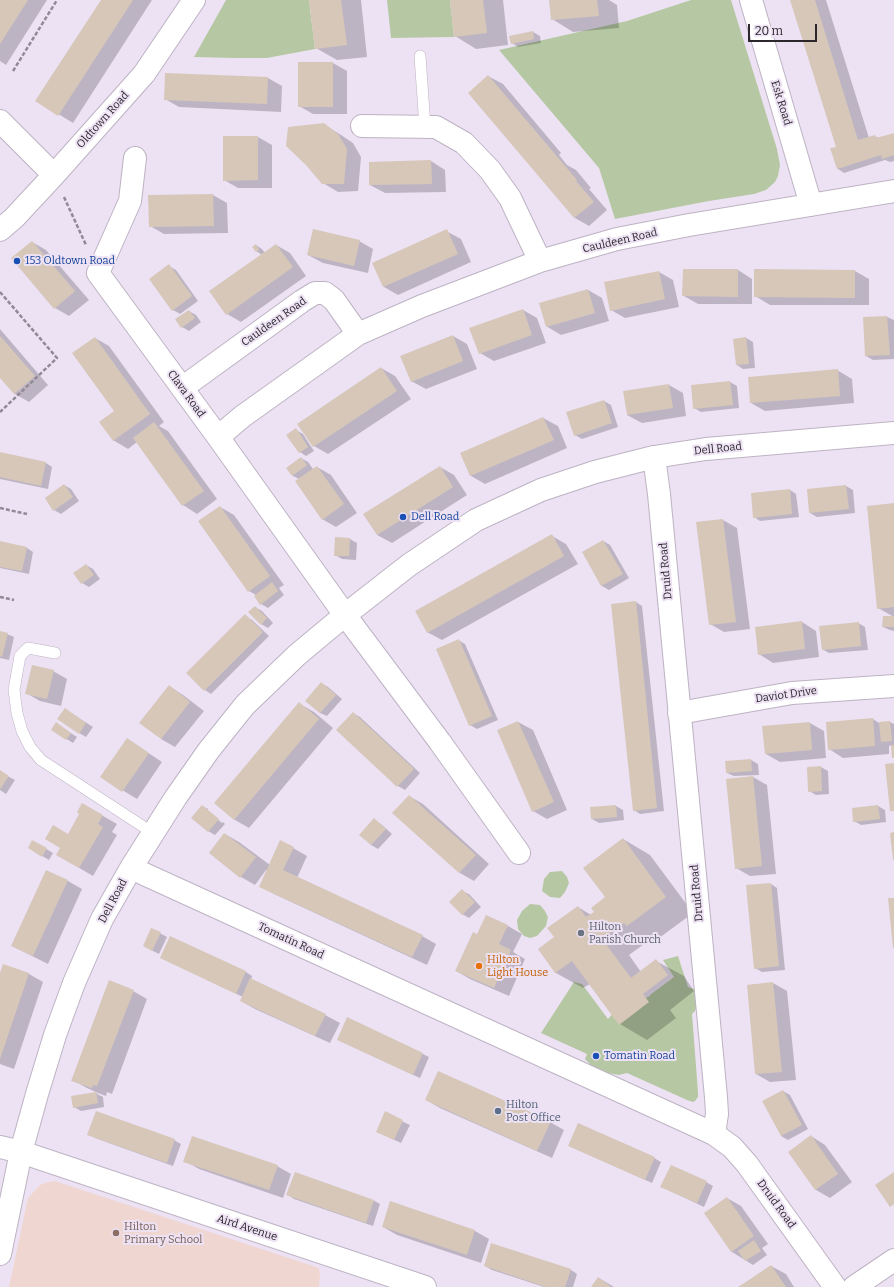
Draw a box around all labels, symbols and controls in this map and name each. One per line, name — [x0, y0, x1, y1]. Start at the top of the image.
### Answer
scale bar — [750, 16, 819, 42]
text: 20 m — [755, 24, 783, 38]
street label: Esk Road — [768, 79, 794, 127]
street label: Oldtown Road — [74, 89, 132, 151]
street label: Cauldeen Road — [581, 226, 659, 256]
place label: 153 Oldtown Road — [25, 254, 115, 268]
marker: 153 Oldtown Road — [12, 256, 22, 266]
street label: Cauldeen Road — [239, 295, 309, 349]
street label: Clava Road — [164, 368, 208, 420]
street label: Dell Road — [693, 440, 743, 458]
place label: Dell Road — [411, 510, 459, 524]
marker: Dell Road — [398, 512, 408, 522]
street label: Druid Road — [657, 542, 675, 600]
street label: Daviot Drive — [754, 684, 818, 706]
street label: Druid Road — [688, 864, 706, 922]
street label: Dell Road — [96, 877, 130, 925]
street label: Tomatin Road — [256, 920, 326, 962]
place label: Hilton Parish Church — [589, 920, 661, 946]
marker: Hilton Parish Church — [576, 928, 586, 938]
place label: Hilton Light House — [487, 953, 548, 979]
marker: Hilton Light House — [474, 961, 484, 971]
place label: Tomatin Road — [604, 1049, 675, 1063]
marker: Tomatin Road — [591, 1051, 601, 1061]
place label: Hilton Post Office — [506, 1098, 561, 1124]
marker: Hilton Post Office — [493, 1106, 503, 1116]
street label: Druid Road — [754, 1177, 798, 1231]
street label: Aird Avenue — [215, 1212, 279, 1244]
place label: Hilton Primary School — [124, 1220, 203, 1246]
marker: Hilton Primary School — [111, 1228, 121, 1238]

